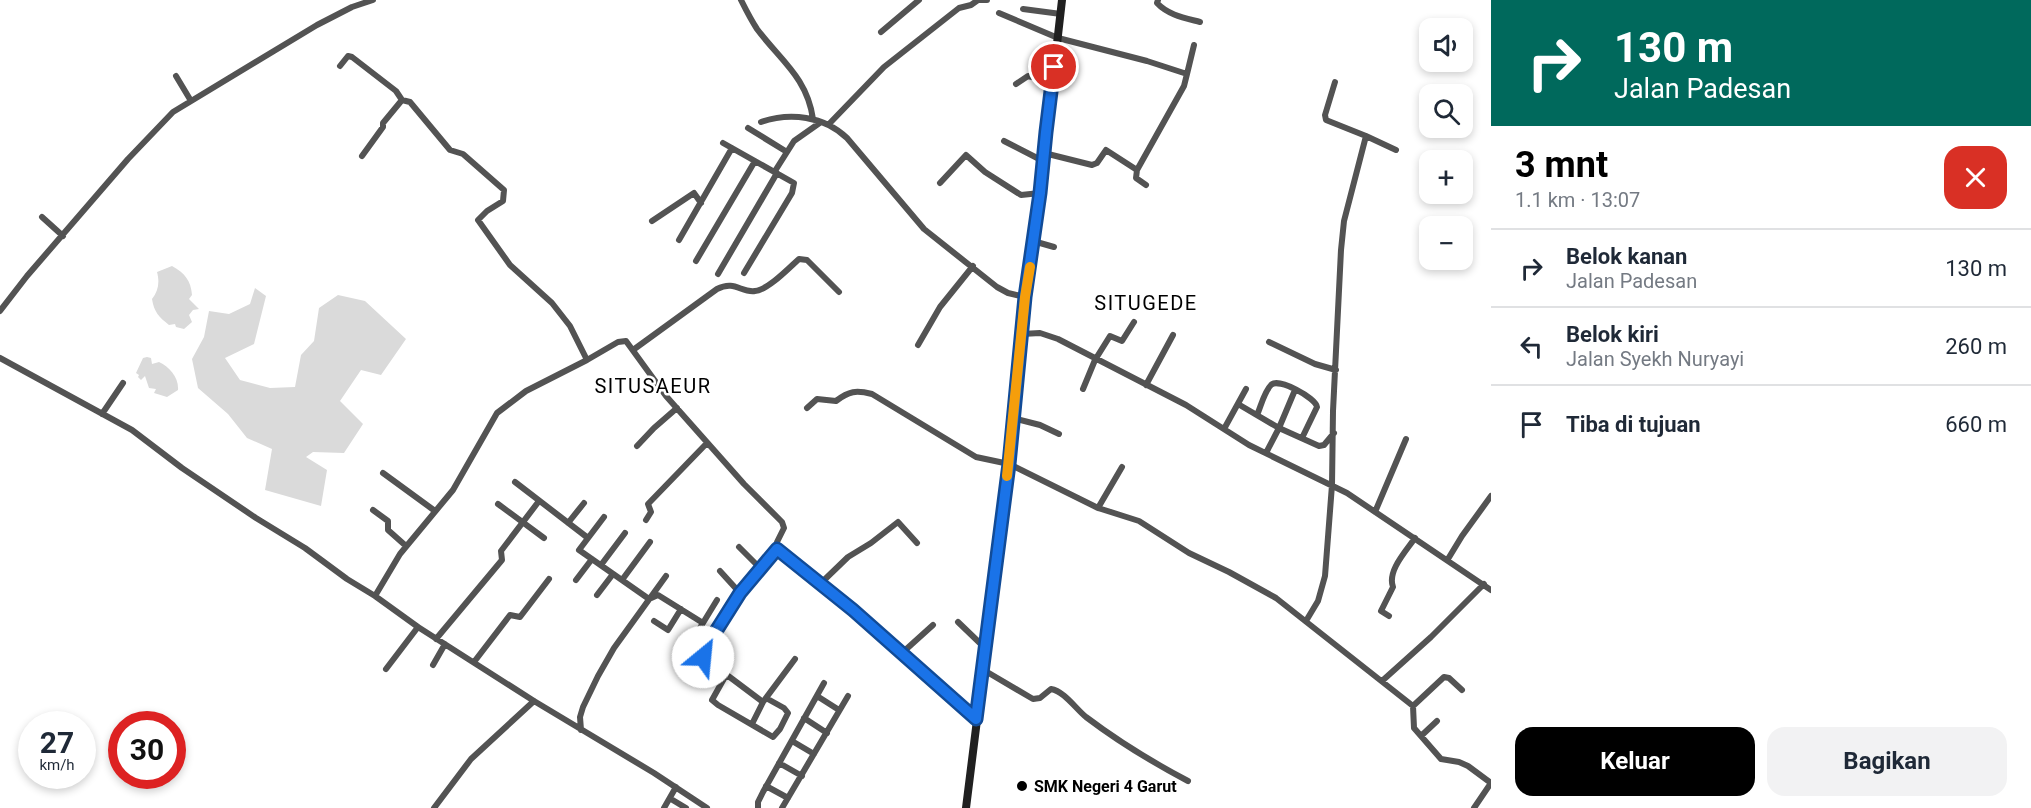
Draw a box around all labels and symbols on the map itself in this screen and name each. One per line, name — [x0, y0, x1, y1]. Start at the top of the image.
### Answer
pin — [1028, 41, 1079, 92]
district label: SITUGEDE — [1094, 291, 1198, 315]
district label: SITUSAEUR — [594, 374, 712, 398]
position arrow — [671, 625, 735, 689]
speed limit sign: 30 — [108, 711, 186, 789]
place label: SMK Negeri 4 Garut — [1034, 777, 1177, 796]
marker: SMK Negeri 4 Garut — [1015, 779, 1029, 793]

